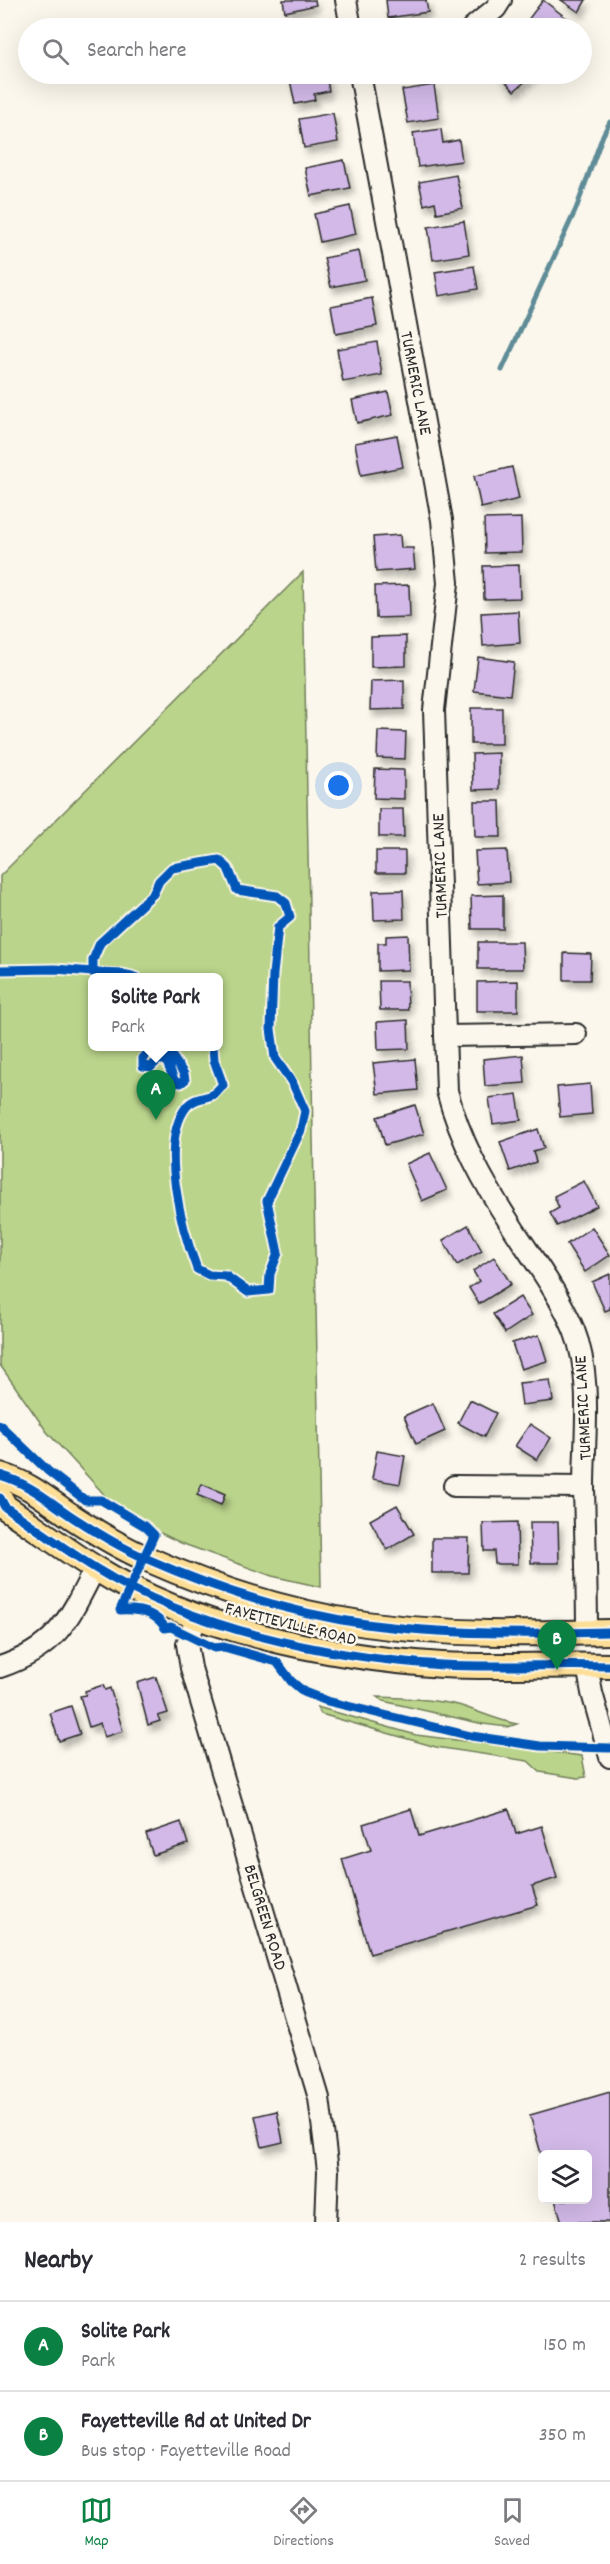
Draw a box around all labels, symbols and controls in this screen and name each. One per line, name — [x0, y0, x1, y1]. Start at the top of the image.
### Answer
search box — [18, 18, 592, 84]
icon: search — [39, 35, 72, 68]
text: Search here — [87, 36, 186, 67]
street label: TURMERIC LANE — [392, 330, 437, 437]
your location — [324, 771, 353, 800]
street label: TURMERIC LANE — [427, 813, 456, 919]
popup — [88, 973, 223, 1051]
text: Solite Park — [111, 983, 200, 1014]
text: Park — [111, 1014, 145, 1042]
pin: A — [136, 1070, 176, 1120]
street label: TURMERIC LANE — [569, 1355, 600, 1461]
street label: FAYETTEVILLE ROAD — [222, 1597, 359, 1654]
pin: B — [538, 1620, 576, 1670]
street label: BELGREEN ROAD — [236, 1862, 292, 1974]
map controls — [538, 2150, 592, 2204]
button: layers — [538, 2150, 592, 2204]
text: Nearby — [24, 2243, 92, 2280]
text: 2 results — [519, 2247, 586, 2275]
text: Solite Park — [81, 2317, 170, 2348]
text: A — [38, 2332, 49, 2360]
text: 150 m — [543, 2332, 586, 2360]
text: Park — [81, 2348, 115, 2376]
text: Fayetteville Rd at United Dr — [81, 2407, 311, 2438]
text: B — [39, 2422, 48, 2450]
text: 350 m — [539, 2422, 586, 2450]
text: Bus stop · Fayetteville Road — [81, 2438, 291, 2466]
tab: Map — [80, 2494, 113, 2553]
tab: Directions — [273, 2494, 334, 2553]
tab: Saved — [494, 2494, 530, 2553]

